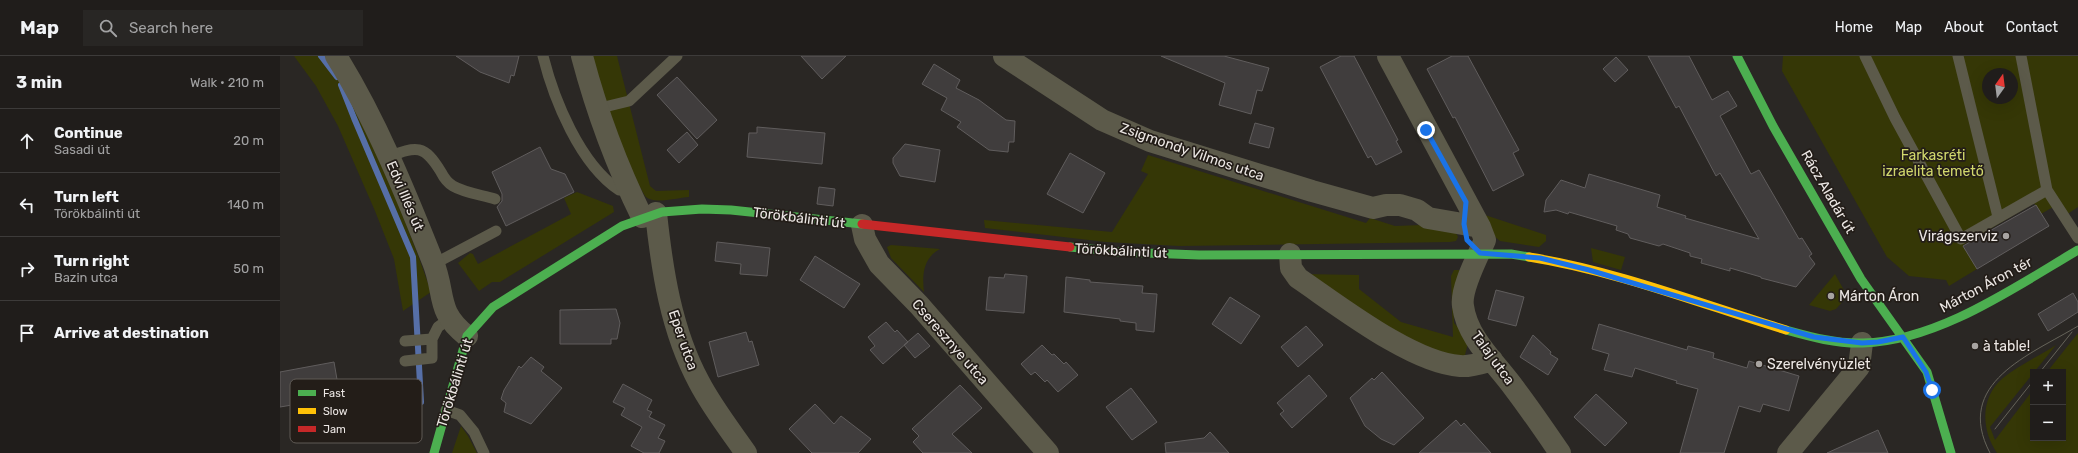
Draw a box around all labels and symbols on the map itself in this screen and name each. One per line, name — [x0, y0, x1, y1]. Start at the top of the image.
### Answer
north arrow — [1982, 68, 2018, 104]
street label: Zsigmondy Vilmos utca — [1118, 119, 1266, 185]
route end — [1417, 121, 1435, 139]
street label: Rácz Aladár út — [1797, 147, 1859, 237]
park label: Farkasréti izraelita temető — [1882, 147, 1984, 180]
street label: Edvi Illés út — [383, 159, 428, 234]
street label: Törökbálinti út — [752, 204, 847, 232]
place label: Virágszerviz — [1919, 228, 1998, 245]
marker: Virágszerviz — [2001, 231, 2011, 241]
street label: Törökbálinti út — [1074, 240, 1168, 262]
street label: Márton Áron tér — [1936, 252, 2036, 316]
place label: Márton Áron — [1839, 287, 1919, 305]
marker: Márton Áron — [1826, 291, 1836, 301]
street label: Cseresznye utca — [908, 296, 992, 388]
street label: Eper utca — [665, 308, 701, 372]
street label: Talaj utca — [1468, 328, 1518, 388]
street label: Törökbálinti út — [433, 336, 477, 430]
place label: à table! — [1983, 338, 2030, 355]
marker: à table! — [1970, 341, 1980, 351]
place label: Szerelvényüzlet — [1767, 356, 1871, 373]
marker: Szerelvényüzlet — [1754, 359, 1764, 369]
legend — [290, 379, 422, 443]
route start — [1923, 381, 1941, 399]
text: Fast — [323, 387, 346, 400]
text: Slow — [323, 405, 348, 418]
text: Jam — [323, 423, 346, 436]

